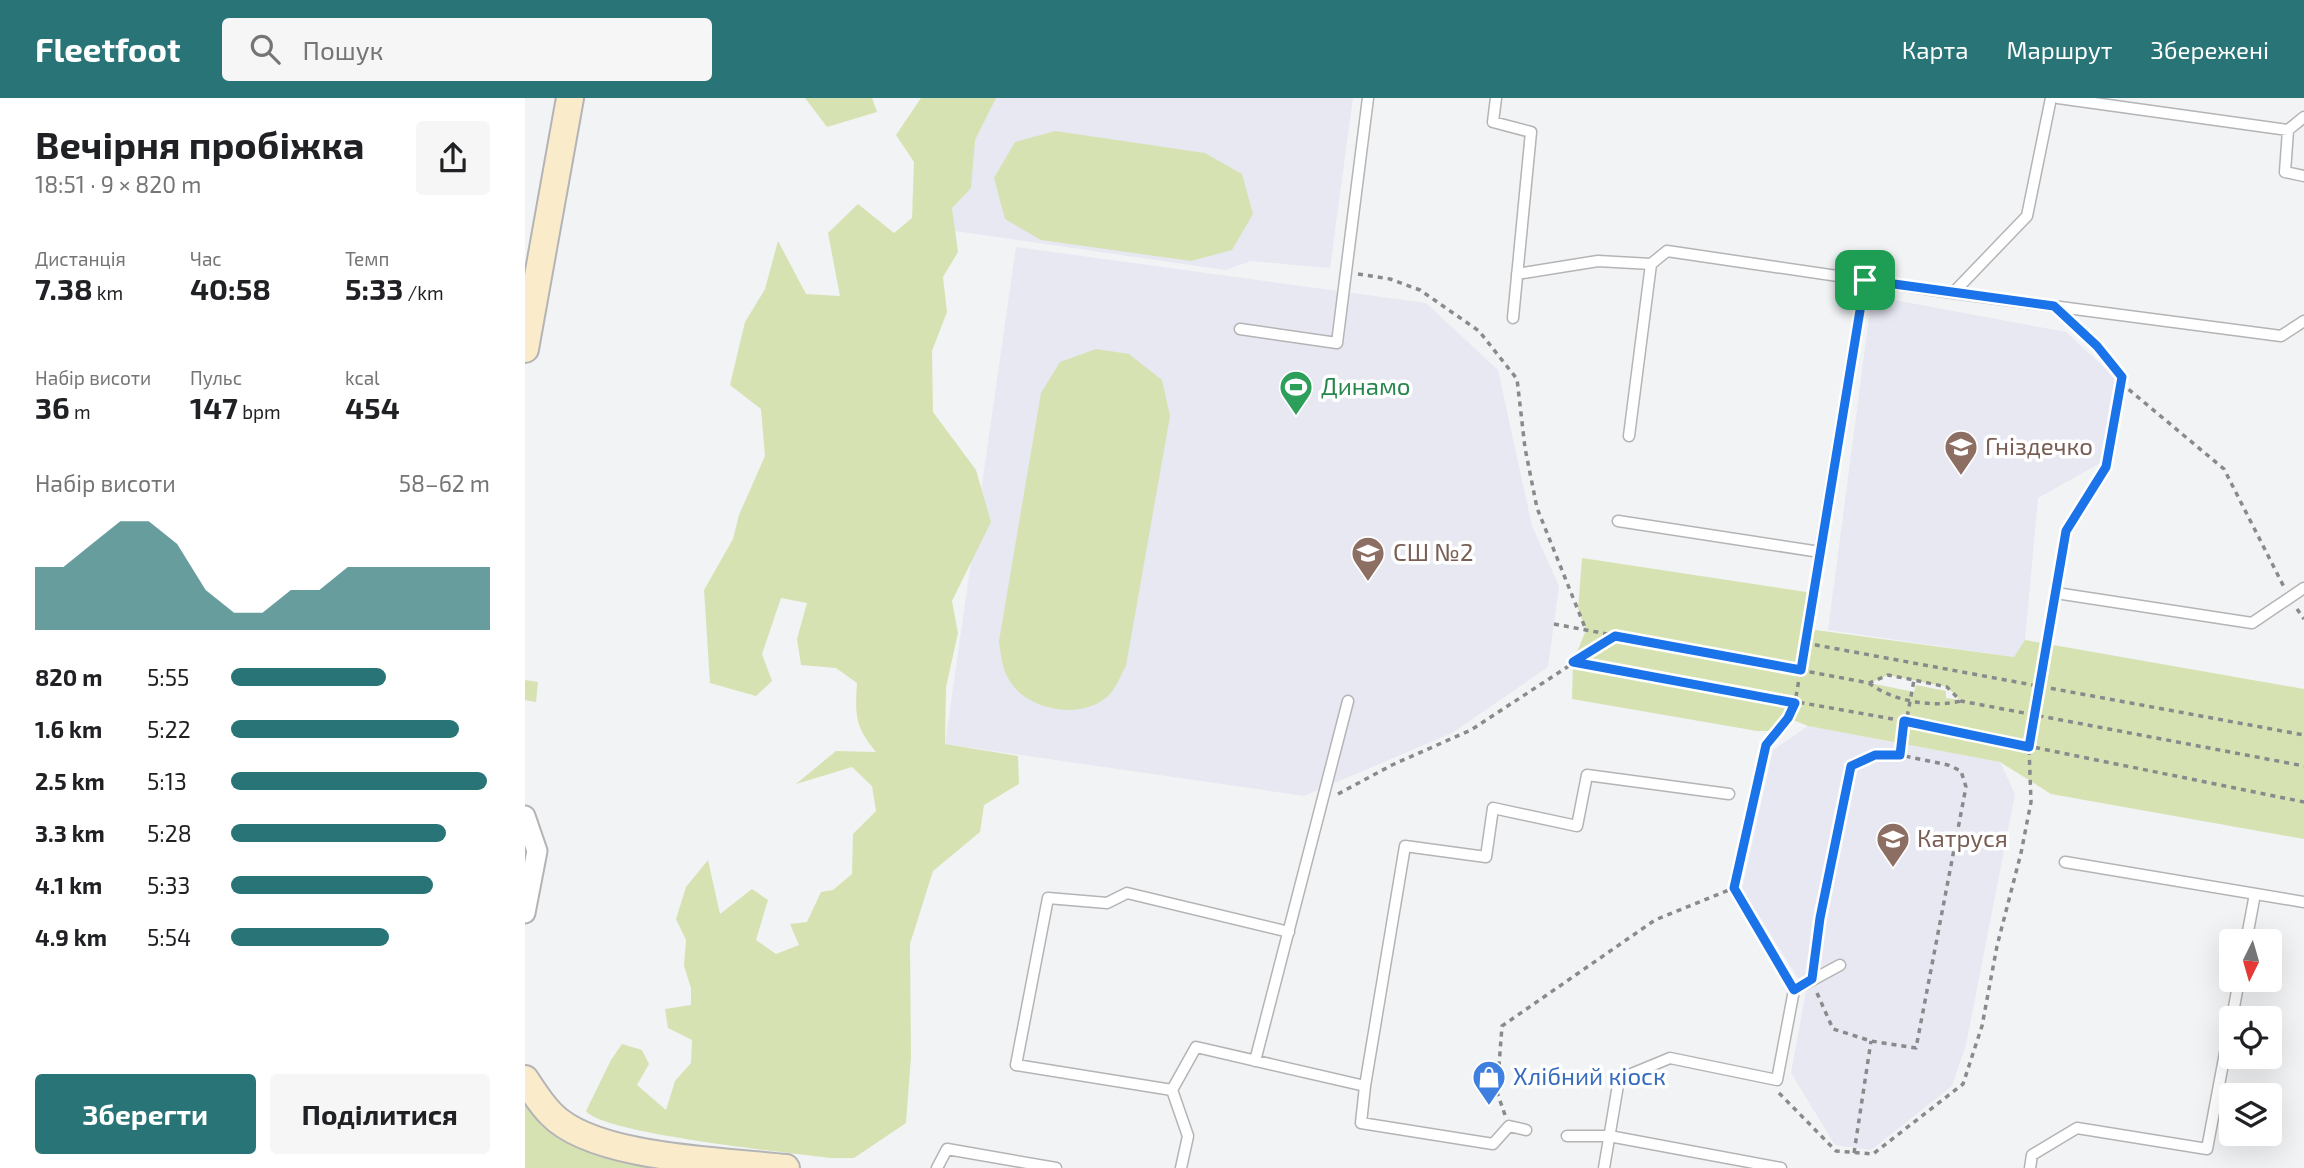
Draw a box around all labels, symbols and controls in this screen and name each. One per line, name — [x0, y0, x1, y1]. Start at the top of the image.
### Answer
search box — [222, 18, 712, 81]
text: Fleetfoot — [35, 29, 180, 69]
icon: search — [246, 30, 284, 68]
text: Пошук — [302, 34, 383, 65]
text: Карта — [1902, 35, 1968, 64]
text: Маршрут — [2006, 35, 2112, 64]
text: Збережені — [2150, 35, 2269, 64]
text: Вечірня пробіжка — [35, 121, 365, 167]
button: share — [416, 121, 490, 195]
text: 18:51 · 9 × 820 m — [35, 170, 201, 198]
text: Дистанція — [35, 247, 126, 270]
text: Час — [190, 247, 222, 270]
text: Темп — [345, 247, 389, 270]
pin — [1835, 250, 1895, 310]
icon: arrive — [1846, 261, 1884, 299]
text: 7.38 — [35, 270, 93, 306]
text: 40:58 — [190, 270, 271, 306]
text: 5:33 — [345, 270, 403, 306]
text: km — [93, 281, 123, 304]
text: /km — [403, 281, 444, 304]
text: Набір висоти — [35, 366, 151, 389]
text: Пульс — [190, 366, 242, 389]
text: kcal — [345, 366, 380, 389]
sports icon: Динамо — [1277, 368, 1315, 417]
place label: Динамо — [1321, 371, 1411, 400]
text: 36 — [35, 389, 70, 425]
text: 147 — [190, 389, 238, 425]
text: 454 — [345, 389, 400, 425]
text: m — [70, 400, 91, 423]
text: bpm — [238, 400, 281, 423]
school or university icon: Гніздечко — [1942, 428, 1980, 477]
place label: Гніздечко — [1985, 431, 2093, 460]
text: Набір висоти — [35, 469, 176, 497]
text: 58–62 m — [399, 469, 490, 497]
school or university icon: СШ №2 — [1349, 534, 1387, 583]
place label: СШ №2 — [1393, 537, 1473, 566]
text: 820 m — [35, 663, 102, 691]
text: 5:55 — [147, 663, 189, 691]
text: 1.6 km — [35, 715, 102, 743]
text: 5:22 — [147, 715, 191, 743]
text: 2.5 km — [35, 767, 105, 795]
text: 5:13 — [147, 767, 187, 795]
text: 3.3 km — [35, 819, 105, 847]
text: 5:28 — [147, 819, 192, 847]
school or university icon: Катруся — [1874, 820, 1912, 869]
place label: Катруся — [1917, 823, 2008, 853]
text: 4.1 km — [35, 871, 102, 899]
text: 5:33 — [147, 871, 190, 899]
text: 4.9 km — [35, 923, 107, 951]
text: 5:54 — [147, 923, 191, 951]
north arrow — [2219, 929, 2282, 992]
map controls — [2219, 929, 2282, 1146]
button: locate — [2219, 1006, 2282, 1069]
shop icon: Хлібний кіоск — [1470, 1058, 1508, 1107]
place label: Хлібний кіоск — [1513, 1061, 1666, 1090]
button: Зберегти — [35, 1074, 256, 1154]
button: Поділитися — [270, 1074, 490, 1154]
button: layers — [2219, 1083, 2282, 1146]

